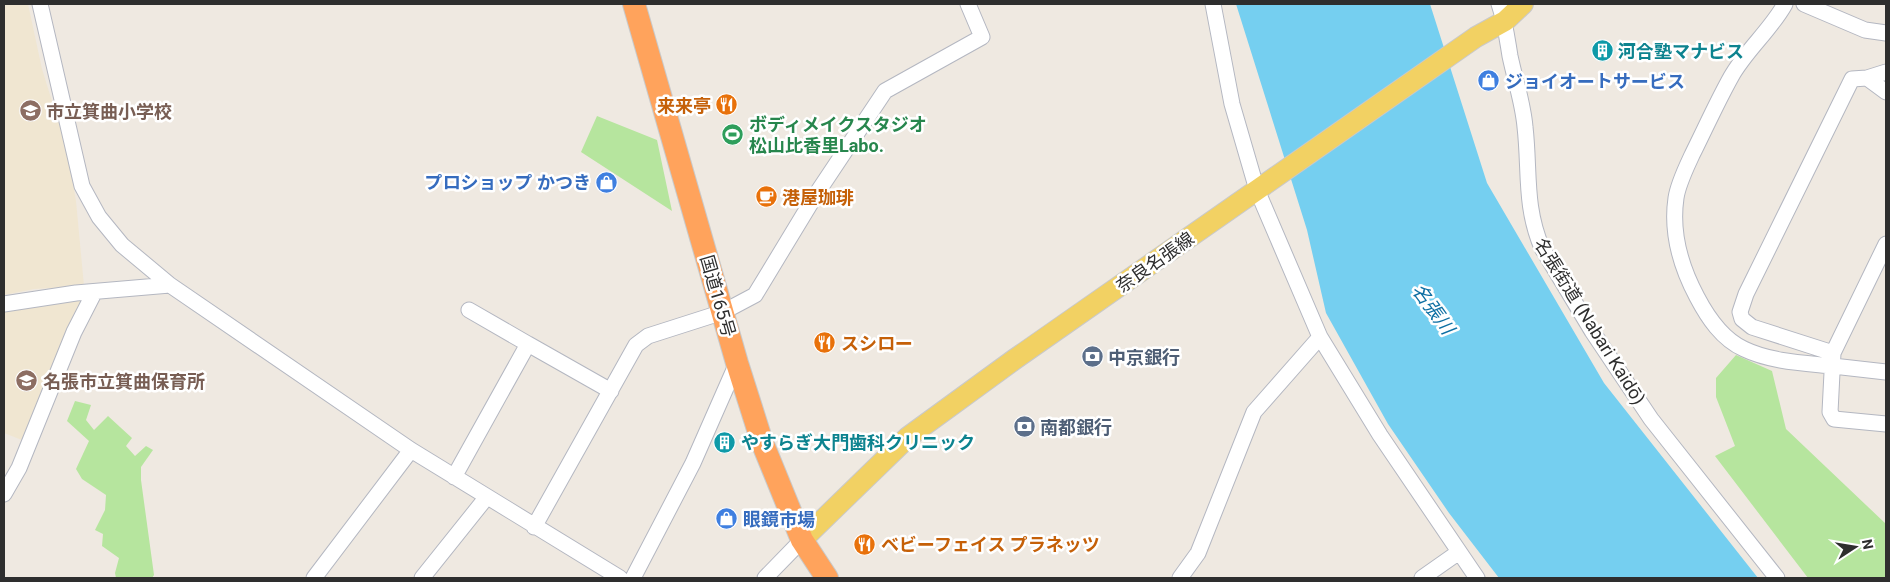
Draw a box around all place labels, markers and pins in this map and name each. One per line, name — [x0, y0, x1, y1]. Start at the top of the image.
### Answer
building icon: 河合塾マナビス — [1590, 39, 1614, 63]
place label: 河合塾マナビス — [1618, 41, 1744, 62]
shop icon: ジョイオートサービス — [1477, 69, 1501, 93]
place label: ジョイオートサービス — [1505, 71, 1685, 92]
restaurant icon: 来来亭 — [715, 93, 739, 117]
place label: 来来亭 — [657, 95, 711, 116]
school or university icon: 市立箕曲小学校 — [18, 99, 42, 123]
place label: 市立箕曲小学校 — [46, 101, 172, 122]
place label: ボディメイクスタジオ 松山比香里Labo. — [749, 114, 927, 156]
sports icon: ボディメイクスタジオ 松山比香里Labo. — [721, 122, 745, 146]
shop icon: プロショップ かつき — [595, 170, 619, 194]
place label: プロショップ かつき — [425, 172, 591, 193]
cafe icon: 港屋珈琲 — [754, 185, 778, 209]
place label: 港屋珈琲 — [782, 187, 854, 208]
restaurant icon: スシロー — [813, 331, 837, 355]
place label: スシロー — [841, 333, 913, 354]
bank icon: 中京銀行 — [1080, 345, 1104, 369]
place label: 中京銀行 — [1108, 347, 1180, 368]
school or university icon: 名張市立箕曲保育所 — [15, 369, 39, 393]
place label: 名張市立箕曲保育所 — [43, 371, 205, 392]
bank icon: 南都銀行 — [1012, 415, 1036, 439]
place label: 南都銀行 — [1040, 417, 1112, 438]
building icon: やすらぎ大門歯科クリニック — [713, 430, 737, 454]
place label: やすらぎ大門歯科クリニック — [741, 432, 975, 453]
shop icon: 眼鏡市場 — [715, 507, 739, 531]
place label: 眼鏡市場 — [743, 509, 815, 530]
restaurant icon: ベビーフェイス プラネッツ — [853, 532, 877, 556]
place label: ベビーフェイス プラネッツ — [881, 534, 1100, 555]

